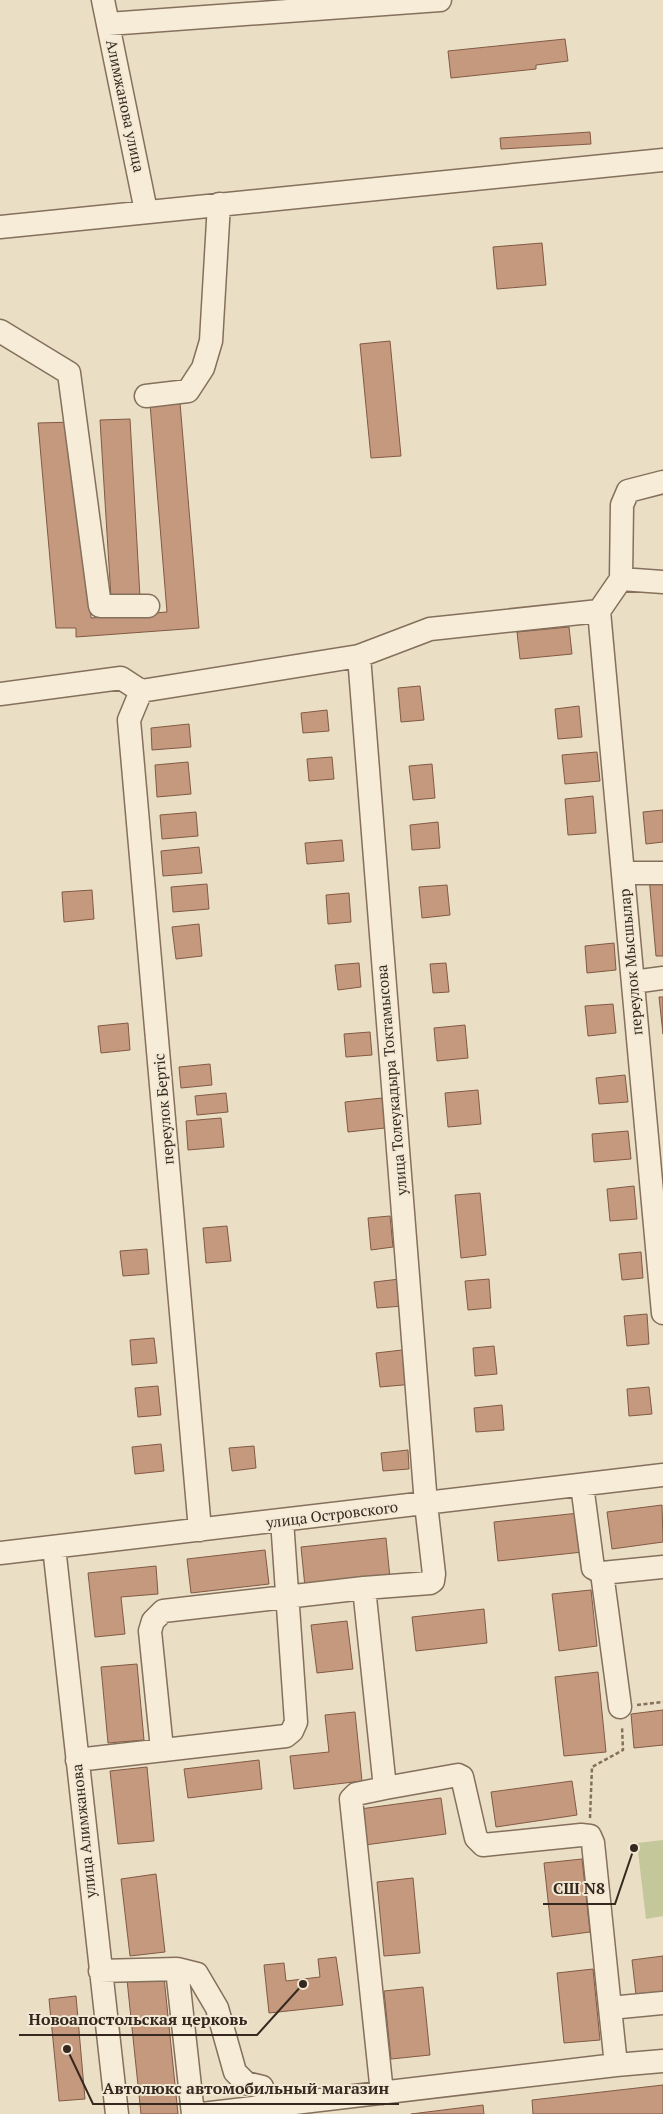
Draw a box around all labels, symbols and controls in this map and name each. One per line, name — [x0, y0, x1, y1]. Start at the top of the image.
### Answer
street label: Алимжанова улица — [102, 38, 150, 174]
street label: переулок Мысшылар — [614, 888, 646, 1036]
street label: улица Толеукадыра Токтамысова — [371, 963, 411, 1197]
street label: переулок Бертіс — [148, 1053, 178, 1166]
street label: улица Островского — [264, 1496, 399, 1532]
street label: улица Алимжанова — [66, 1763, 100, 1900]
callout: СШ N8 — [543, 1873, 615, 1904]
text: СШ N8 — [553, 1877, 605, 1899]
callout: Новоапостольская церковь — [19, 2004, 257, 2035]
text: Новоапостольская церковь — [29, 2008, 248, 2030]
callout: Автолюкс автомобильный магазин — [93, 2073, 399, 2104]
text: Автолюкс автомобильный магазин — [103, 2077, 390, 2099]

